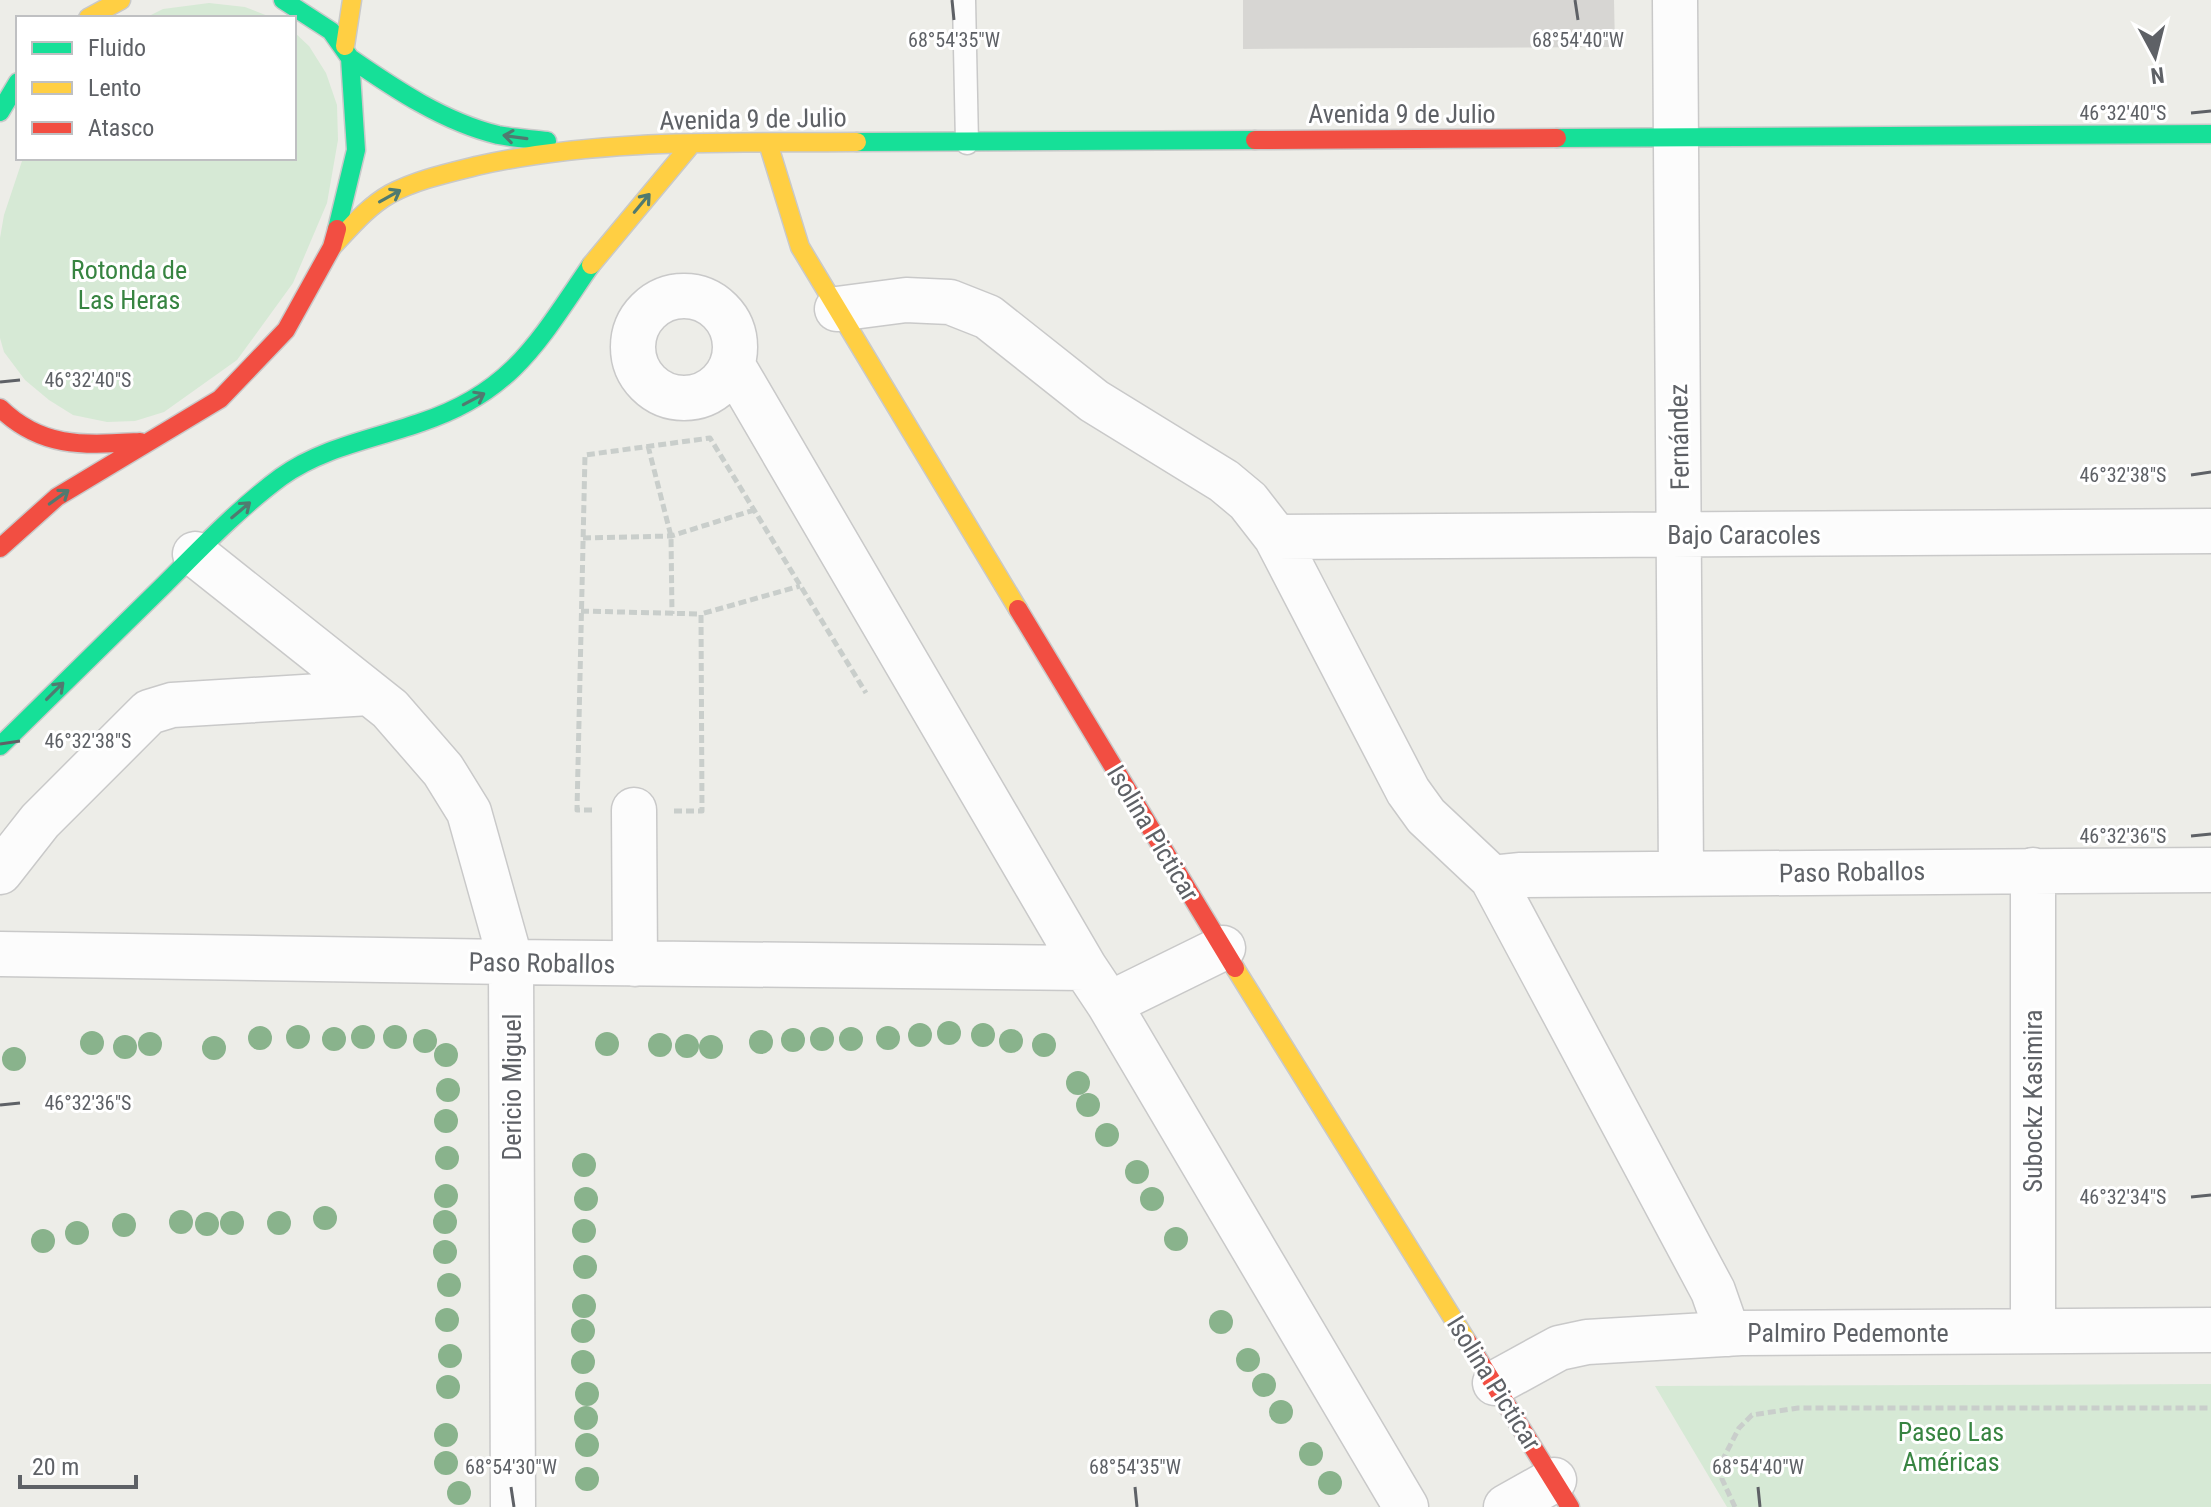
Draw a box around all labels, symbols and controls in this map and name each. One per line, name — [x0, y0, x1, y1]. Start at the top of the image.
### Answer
legend — [16, 16, 296, 160]
north arrow — [2115, 16, 2195, 96]
text: 68°54'35"W — [908, 28, 1000, 52]
text: 68°54'40"W — [1532, 28, 1624, 52]
text: Fluido — [88, 34, 146, 62]
text: N — [2149, 62, 2166, 89]
text: Lento — [88, 74, 141, 102]
street label: Avenida 9 de Julio — [1308, 99, 1496, 129]
text: 46°32'40"S — [2080, 101, 2166, 125]
street label: Avenida 9 de Julio — [659, 102, 847, 136]
text: Atasco — [88, 114, 154, 142]
one-way arrow — [503, 129, 529, 144]
one-way arrow — [378, 188, 401, 204]
one-way arrow — [633, 194, 651, 214]
park label: Rotonda de Las Heras — [71, 255, 187, 315]
text: 46°32'40"S — [45, 368, 131, 392]
street label: Fernández — [1663, 383, 1695, 491]
one-way arrow — [461, 391, 485, 407]
text: 46°32'38"S — [2080, 463, 2166, 487]
one-way arrow — [48, 488, 69, 505]
one-way arrow — [231, 501, 251, 519]
street label: Bajo Caracoles — [1667, 520, 1821, 550]
one-way arrow — [45, 682, 64, 701]
text: 46°32'38"S — [45, 729, 131, 753]
street label: Isolina Picticar — [1101, 760, 1205, 906]
text: 46°32'36"S — [2080, 824, 2166, 848]
street label: Paso Roballos — [1778, 856, 1926, 888]
street label: Paso Roballos — [468, 947, 616, 979]
street label: Subockz Kasimira — [2018, 1010, 2048, 1192]
street label: Dericio Miguel — [497, 1013, 527, 1161]
text: 46°32'36"S — [45, 1091, 131, 1115]
text: 46°32'34"S — [2080, 1185, 2166, 1209]
street label: Isolina Picticar — [1441, 1310, 1547, 1456]
street label: Palmiro Pedemonte — [1747, 1318, 1949, 1348]
park label: Paseo Las Américas — [1898, 1417, 2004, 1477]
scale bar — [20, 1439, 136, 1489]
text: 20 m — [32, 1453, 79, 1481]
text: 68°54'30"W — [465, 1455, 557, 1479]
text: 68°54'35"W — [1089, 1455, 1181, 1479]
text: 68°54'40"W — [1712, 1455, 1804, 1479]

